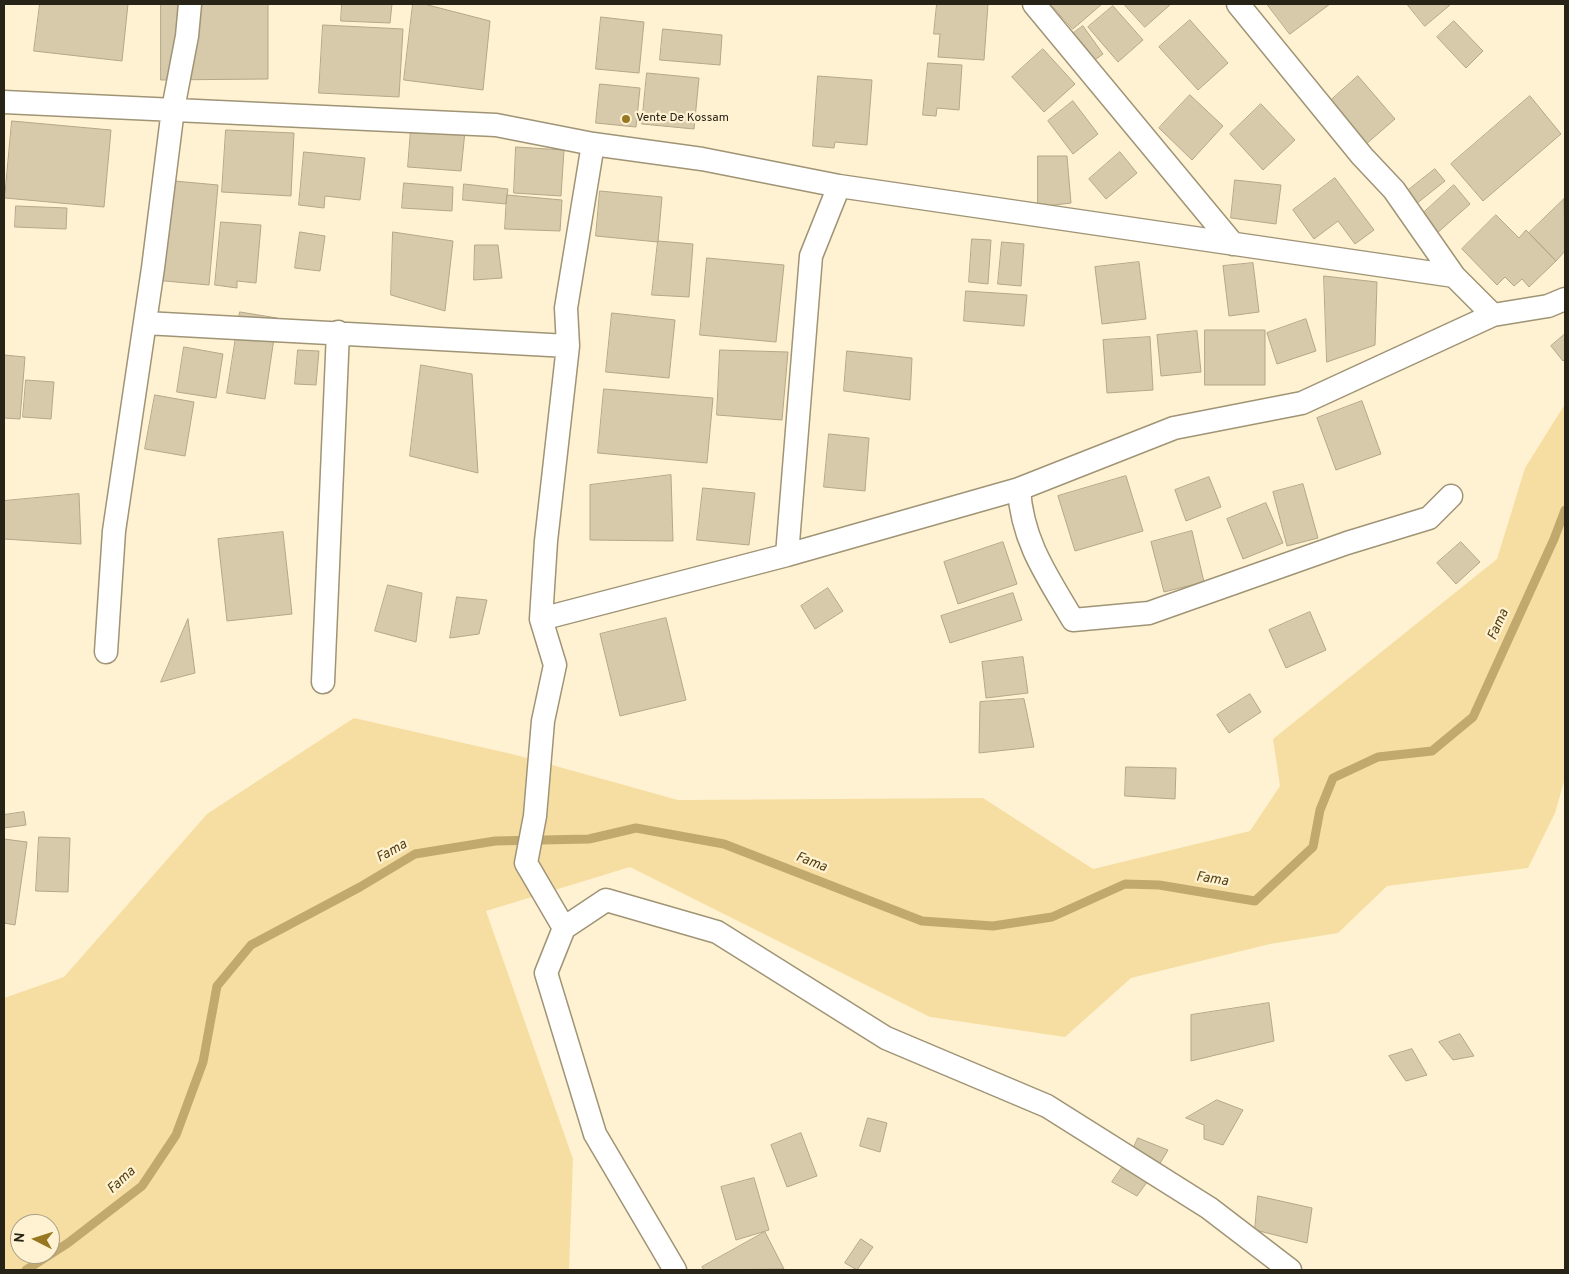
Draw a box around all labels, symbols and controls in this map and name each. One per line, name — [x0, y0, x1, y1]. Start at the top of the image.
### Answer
place label: Vente De Kossam — [636, 112, 729, 126]
marker: Vente De Kossam — [620, 113, 632, 125]
water label: Fama — [1485, 607, 1513, 643]
water label: Fama — [374, 837, 410, 867]
water label: Fama — [793, 849, 829, 877]
water label: Fama — [1195, 869, 1229, 891]
water label: Fama — [104, 1164, 140, 1198]
north arrow — [10, 1214, 60, 1264]
text: N — [12, 1232, 29, 1243]

